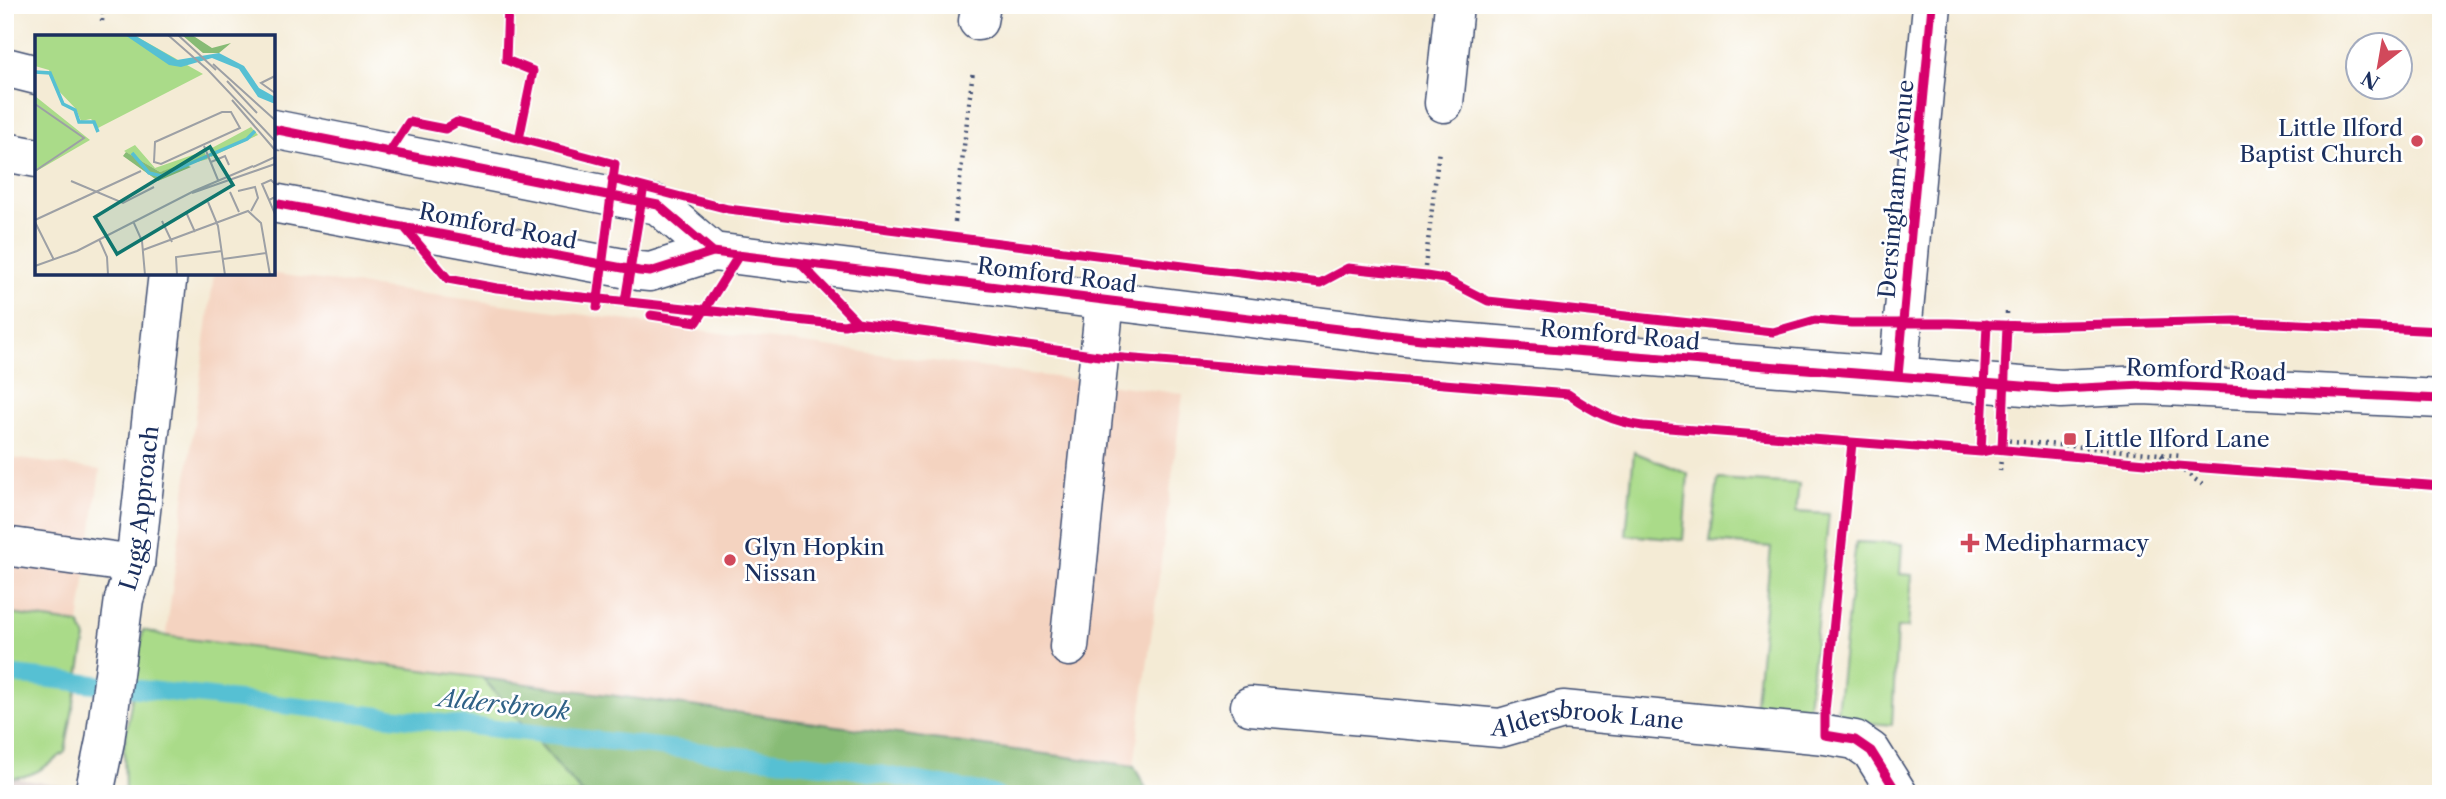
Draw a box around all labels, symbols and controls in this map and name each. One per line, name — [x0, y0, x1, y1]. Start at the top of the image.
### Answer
north arrow — [2344, 32, 2414, 102]
inset map — [35, 35, 275, 275]
text: N — [2358, 66, 2384, 94]
street label: Dersingham Avenue — [1872, 78, 1920, 300]
place label: Little Ilford Baptist Church — [2239, 114, 2403, 168]
marker: Little Ilford Baptist Church — [2409, 133, 2425, 149]
street label: Romford Road — [417, 197, 579, 255]
street label: Romford Road — [976, 251, 1138, 299]
street label: Romford Road — [1539, 314, 1701, 356]
street label: Romford Road — [2125, 353, 2287, 387]
street label: Lugg Approach — [113, 424, 165, 594]
place label: Little Ilford Lane — [2084, 425, 2270, 453]
marker: Little Ilford Lane — [2062, 431, 2078, 447]
place label: Medipharmacy — [1984, 529, 2149, 557]
place label: Glyn Hopkin Nissan — [744, 533, 885, 587]
marker: Medipharmacy — [1962, 535, 1978, 551]
marker: Glyn Hopkin Nissan — [722, 552, 738, 568]
water label: Aldersbrook — [433, 683, 572, 726]
street label: Aldersbrook Lane — [1489, 696, 1685, 743]

